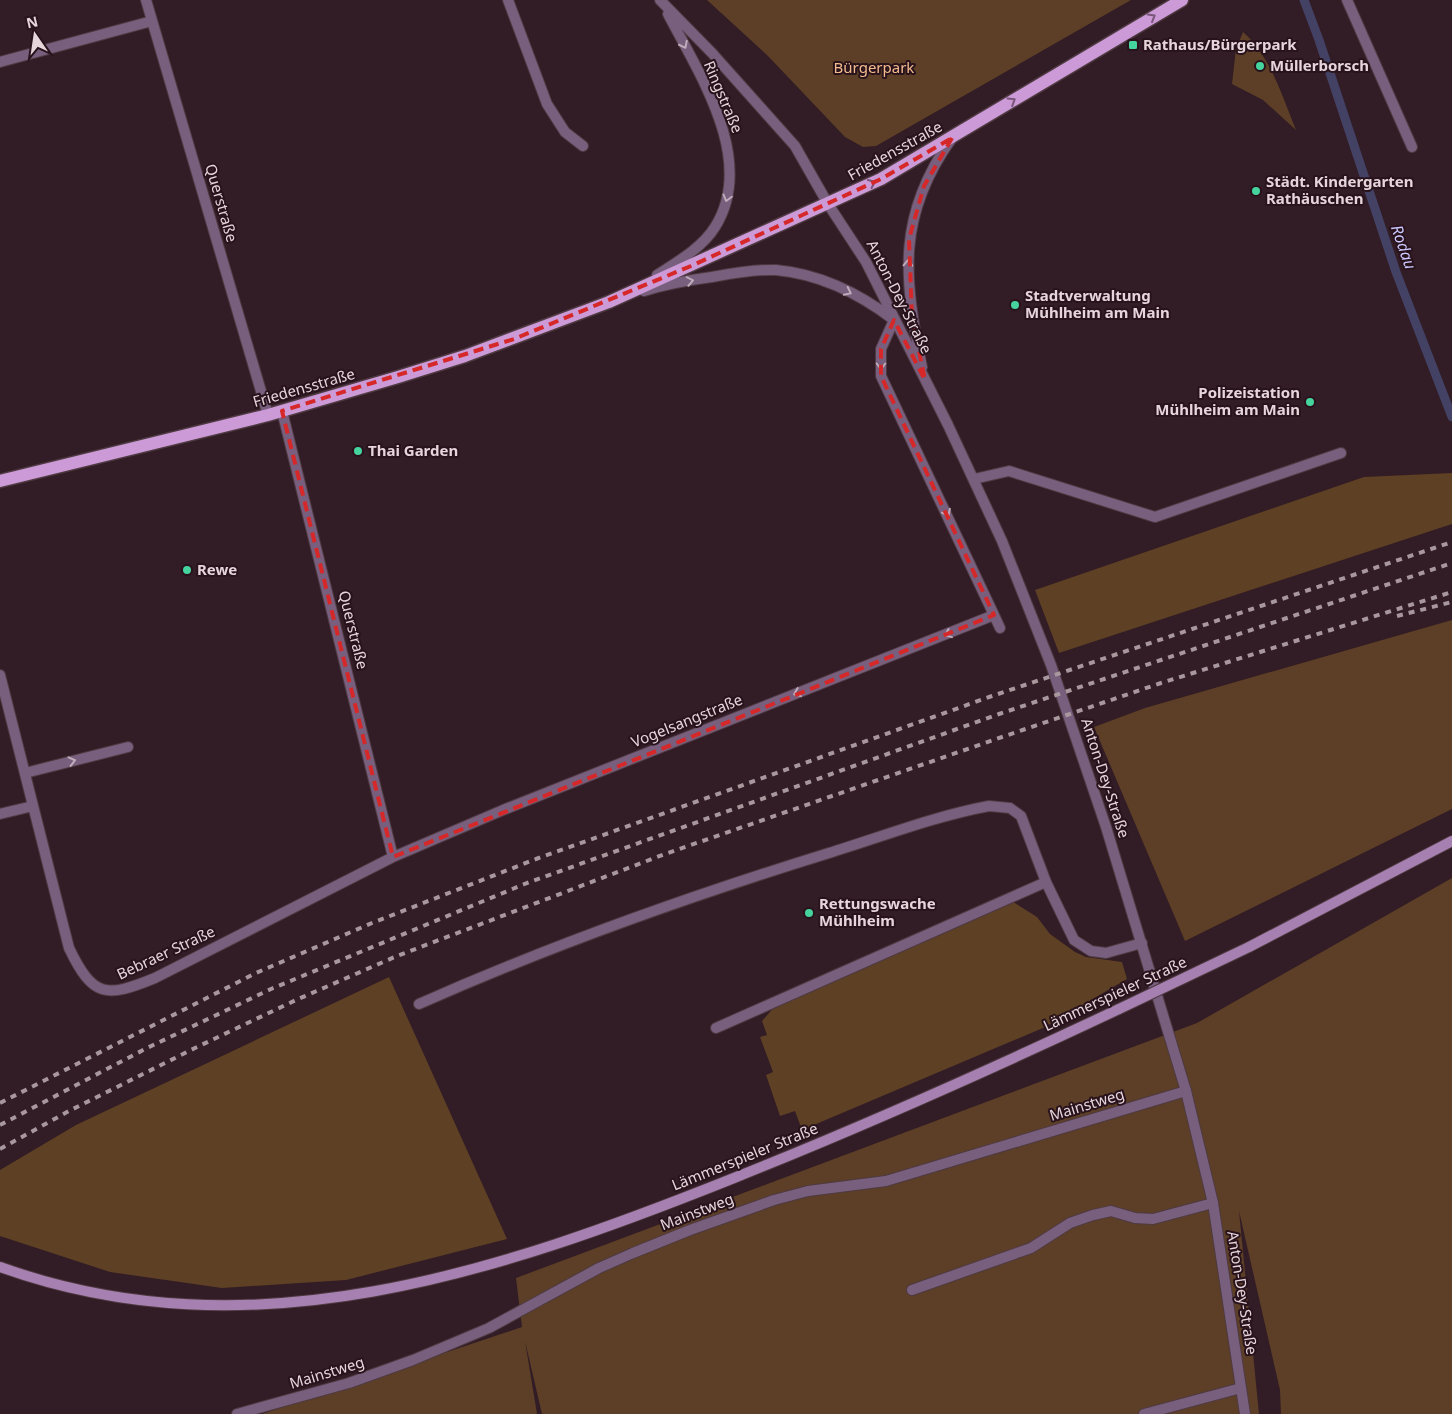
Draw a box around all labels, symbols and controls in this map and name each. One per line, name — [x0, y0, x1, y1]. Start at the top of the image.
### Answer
north arrow — [10, 10, 60, 60]
text: N — [24, 11, 40, 32]
one-way arrow — [1146, 14, 1155, 24]
place label: Rathaus/Bürgerpark — [1143, 34, 1297, 54]
marker: Rathaus/Bürgerpark — [1127, 39, 1139, 51]
one-way arrow — [678, 40, 688, 49]
place label: Müllerborsch — [1270, 55, 1369, 75]
street label: Ringstraße — [700, 57, 748, 136]
park label: Bürgerpark — [834, 57, 914, 77]
marker: Müllerborsch — [1254, 60, 1266, 72]
one-way arrow — [1007, 98, 1016, 108]
street label: Friedensstraße — [844, 116, 945, 184]
street label: Querstraße — [201, 161, 243, 244]
place label: Städt. Kindergarten Rathäuschen — [1266, 171, 1413, 208]
one-way arrow — [867, 179, 876, 190]
marker: Städt. Kindergarten Rathäuschen — [1250, 185, 1262, 197]
one-way arrow — [722, 194, 733, 202]
water label: Rodau — [1386, 222, 1422, 272]
street label: Anton-Dey-Straße — [863, 236, 937, 357]
one-way arrow — [903, 258, 913, 266]
one-way arrow — [686, 276, 694, 286]
one-way arrow — [843, 285, 852, 296]
place label: Stadtverwaltung Mühlheim am Main — [1025, 285, 1170, 322]
marker: Stadtverwaltung Mühlheim am Main — [1009, 299, 1021, 311]
one-way arrow — [876, 362, 886, 370]
street label: Friedensstraße — [250, 363, 357, 411]
place label: Polizeistation Mühlheim am Main — [1155, 382, 1300, 419]
marker: Polizeistation Mühlheim am Main — [1304, 396, 1316, 408]
place label: Thai Garden — [368, 440, 458, 460]
marker: Thai Garden — [352, 445, 364, 457]
one-way arrow — [940, 508, 951, 517]
place label: Rewe — [197, 559, 237, 579]
marker: Rewe — [181, 564, 193, 576]
street label: Querstraße — [335, 588, 373, 671]
one-way arrow — [944, 628, 953, 638]
one-way arrow — [793, 688, 801, 698]
street label: Vogelsangstraße — [628, 689, 745, 751]
street label: Anton-Dey-Straße — [1077, 715, 1135, 840]
one-way arrow — [68, 756, 77, 767]
place label: Rettungswache Mühlheim — [819, 893, 936, 930]
marker: Rettungswache Mühlheim — [803, 907, 815, 919]
street label: Bebraer Straße — [113, 921, 218, 984]
street label: Lämmerspieler Straße — [1040, 951, 1190, 1035]
street label: Mainstweg — [1047, 1083, 1127, 1125]
street label: Lämmerspieler Straße — [669, 1118, 821, 1195]
street label: Mainstweg — [657, 1188, 736, 1234]
street label: Anton-Dey-Straße — [1223, 1230, 1263, 1356]
street label: Mainstweg — [287, 1351, 367, 1393]

